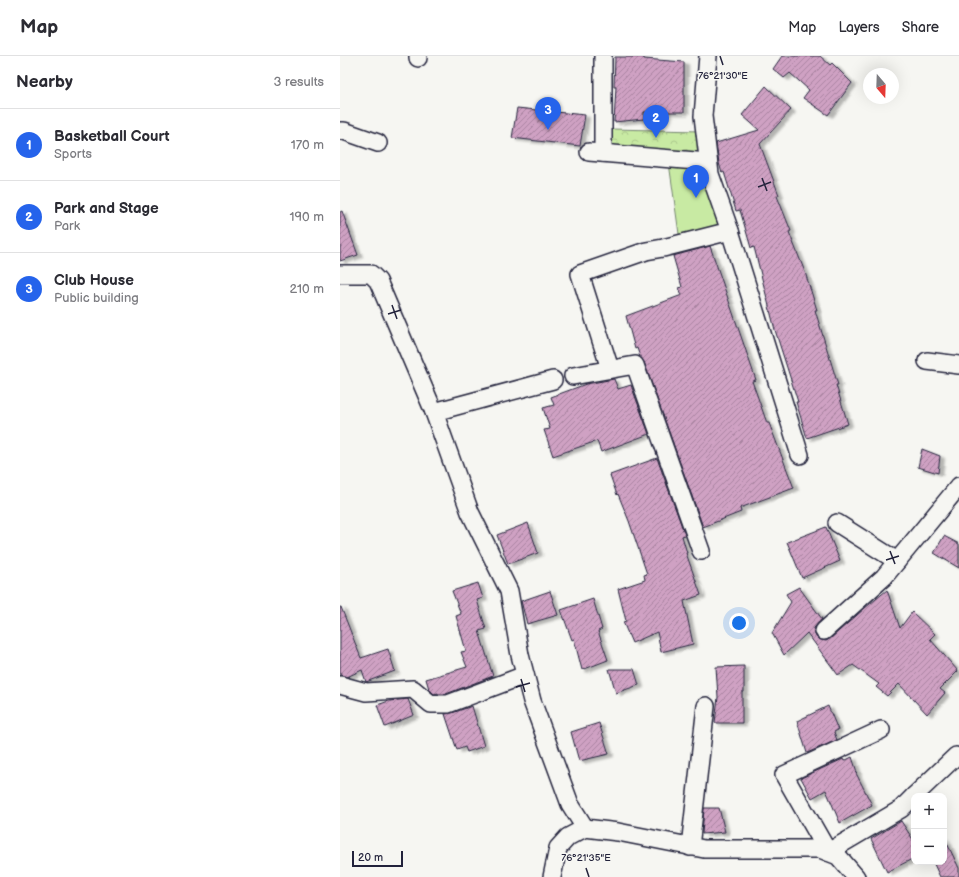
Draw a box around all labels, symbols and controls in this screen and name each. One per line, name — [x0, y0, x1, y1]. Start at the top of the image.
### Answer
text: Map — [20, 16, 58, 39]
text: Map — [788, 19, 816, 36]
text: Layers — [838, 19, 880, 36]
text: Share — [902, 19, 939, 36]
north arrow — [863, 68, 899, 104]
text: 76°21'30"E — [698, 70, 748, 82]
text: Nearby — [16, 72, 73, 92]
text: 3 results — [273, 74, 324, 90]
pin: 3 — [535, 97, 561, 130]
pin: 2 — [643, 105, 669, 138]
text: Basketball Court — [54, 127, 170, 146]
text: 1 — [26, 137, 32, 153]
text: 170 m — [291, 137, 324, 153]
text: Sports — [54, 146, 92, 162]
pin: 1 — [683, 165, 709, 198]
text: Park and Stage — [54, 199, 159, 218]
text: 2 — [25, 209, 33, 225]
text: 190 m — [290, 209, 324, 225]
text: Park — [54, 218, 80, 234]
text: Club House — [54, 271, 134, 290]
text: 3 — [25, 281, 33, 297]
text: 210 m — [290, 281, 324, 297]
text: Public building — [54, 290, 139, 306]
your location — [729, 613, 749, 633]
map controls — [911, 793, 947, 865]
button: + — [911, 793, 947, 829]
button: − — [911, 829, 947, 865]
scale bar — [352, 849, 403, 868]
text: 20 m — [358, 851, 383, 864]
text: 76°21'35"E — [561, 852, 611, 864]

